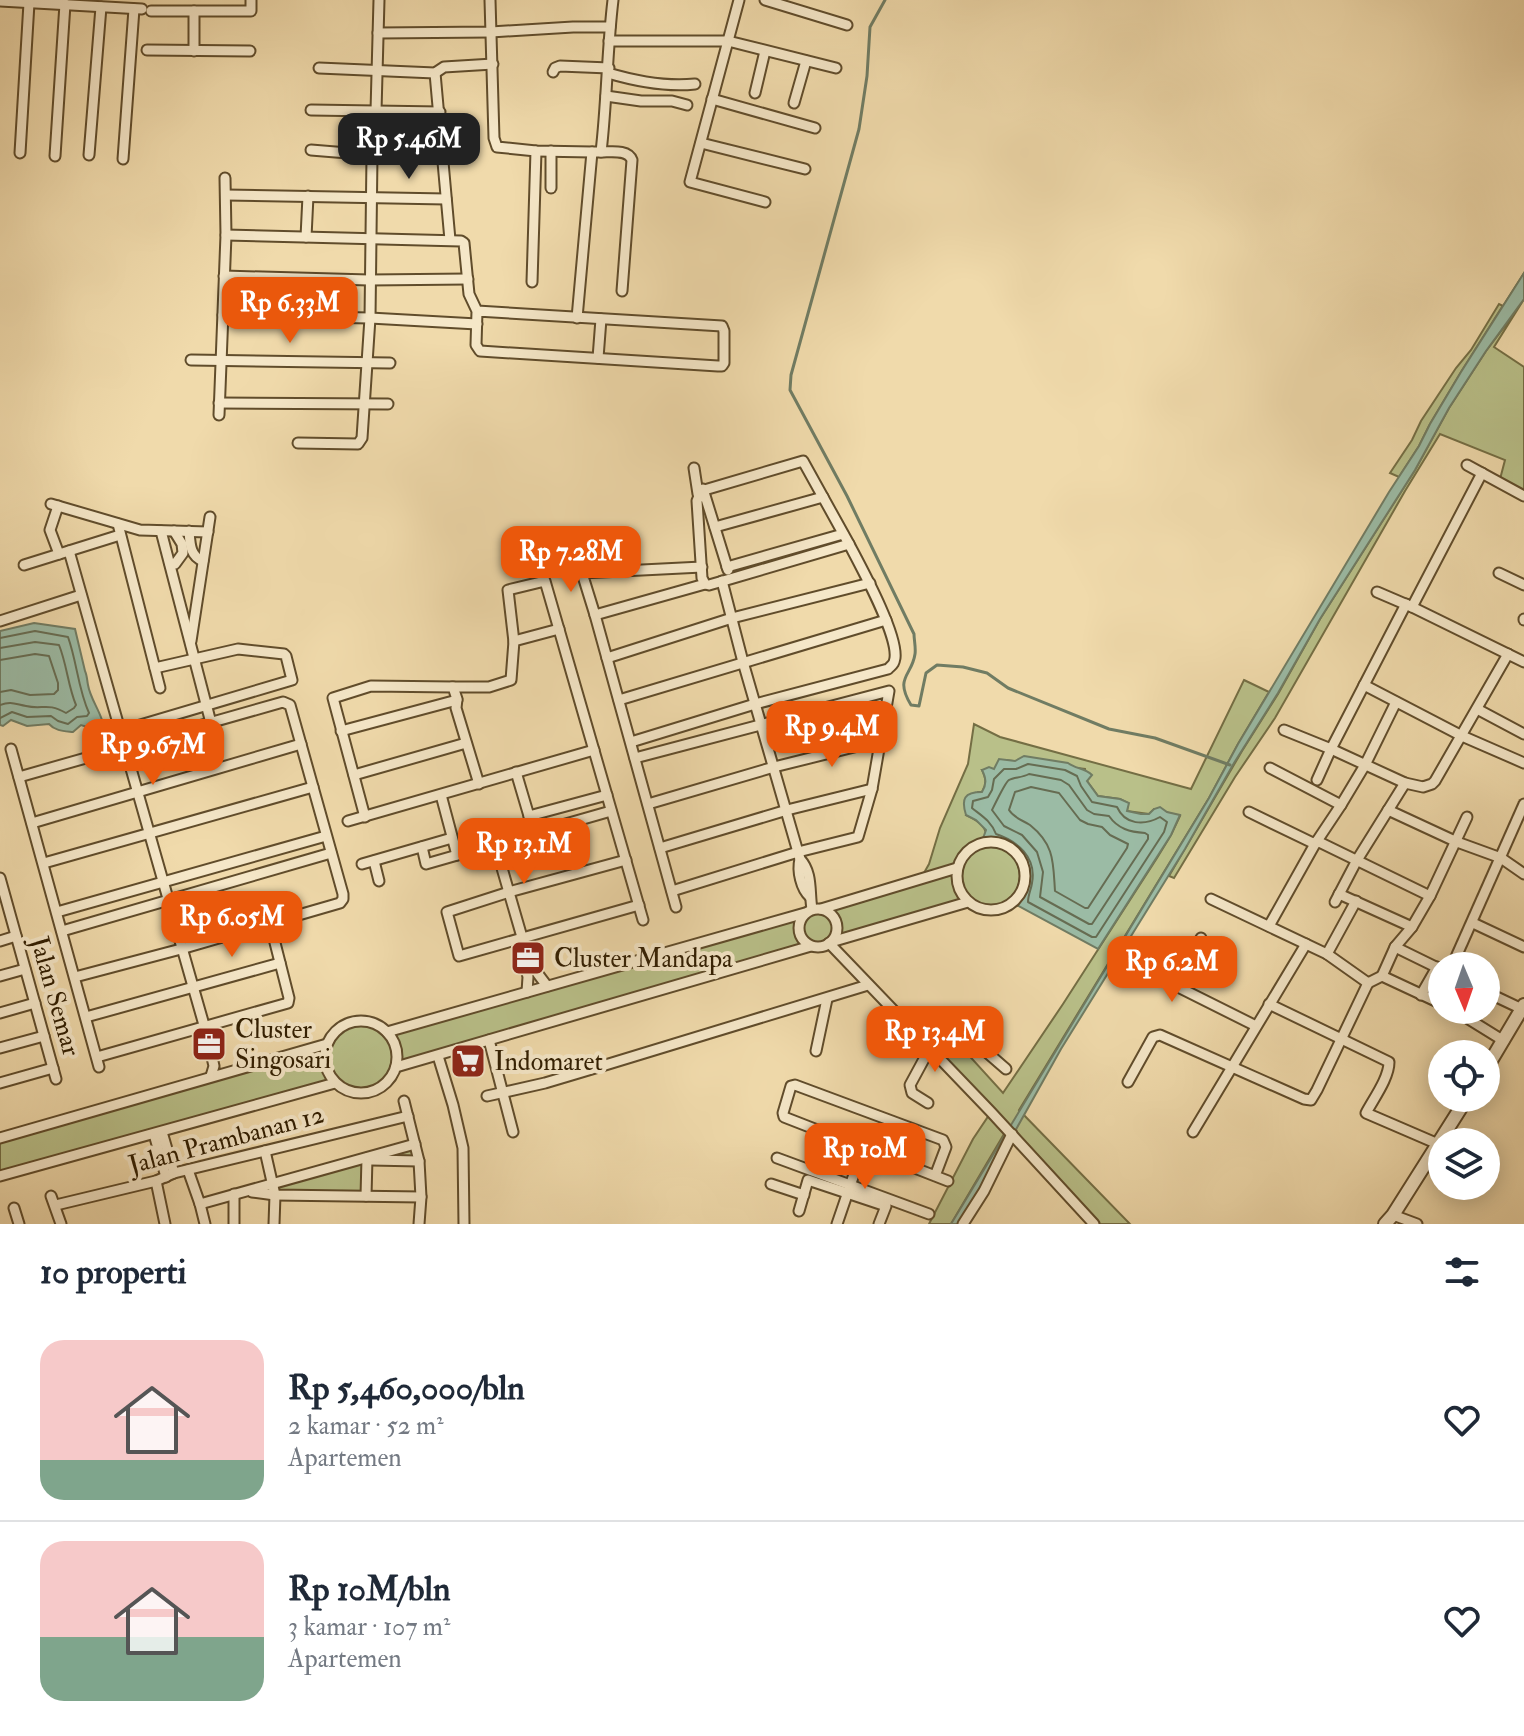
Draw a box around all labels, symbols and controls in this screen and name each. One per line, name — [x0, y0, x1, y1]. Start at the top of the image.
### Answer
pin: Rp 5.46M — [326, 113, 492, 181]
text: Rp 5.46M — [356, 123, 462, 155]
pin: Rp 6.33M — [207, 277, 373, 345]
text: Rp 6.33M — [240, 287, 340, 319]
pin: Rp 7.28M — [488, 526, 654, 594]
text: Rp 7.28M — [519, 536, 623, 568]
pin: Rp 9.4M — [758, 701, 906, 769]
text: Rp 9.4M — [784, 711, 880, 743]
pin: Rp 9.67M — [70, 719, 236, 787]
text: Rp 9.67M — [100, 729, 206, 761]
pin: Rp 13.1M — [441, 818, 607, 886]
text: Rp 13.1M — [476, 828, 572, 860]
pin: Rp 6.05M — [149, 891, 315, 959]
text: Rp 6.05M — [179, 901, 285, 933]
street label: Jalan Semar — [22, 932, 87, 1060]
pin: Rp 6.2M — [1098, 936, 1246, 1004]
office icon: Cluster Mandapa — [509, 939, 547, 977]
place label: Cluster Mandapa — [554, 943, 733, 976]
text: Rp 6.2M — [1125, 946, 1219, 978]
north arrow — [1428, 952, 1500, 1024]
map controls — [1428, 952, 1500, 1200]
pin: Rp 13.4M — [852, 1006, 1018, 1074]
place label: Cluster Singosari — [235, 1014, 331, 1076]
text: Rp 13.4M — [884, 1016, 986, 1048]
office icon: Cluster Singosari — [190, 1025, 228, 1063]
button: locate — [1428, 1040, 1500, 1112]
supermarket icon: Indomaret — [449, 1042, 487, 1080]
place label: Indomaret — [494, 1046, 603, 1078]
street label: Jalan Prambanan 12 — [124, 1098, 328, 1182]
pin: Rp 10M — [800, 1123, 930, 1191]
button: layers — [1428, 1128, 1500, 1200]
text: Rp 10M — [823, 1133, 907, 1165]
icon: filters — [1440, 1250, 1484, 1294]
text: 10 properti — [40, 1251, 187, 1294]
text: Rp 5,460,000/bln — [288, 1367, 525, 1410]
icon: home — [104, 1372, 200, 1468]
icon: heart — [1440, 1398, 1484, 1442]
text: 2 kamar · 52 m² — [288, 1410, 444, 1442]
text: Apartemen — [288, 1442, 402, 1474]
text: Rp 10M/bln — [288, 1568, 451, 1611]
icon: home — [104, 1573, 200, 1669]
icon: heart — [1440, 1599, 1484, 1643]
text: 3 kamar · 107 m² — [288, 1611, 450, 1643]
text: Apartemen — [288, 1643, 402, 1675]

